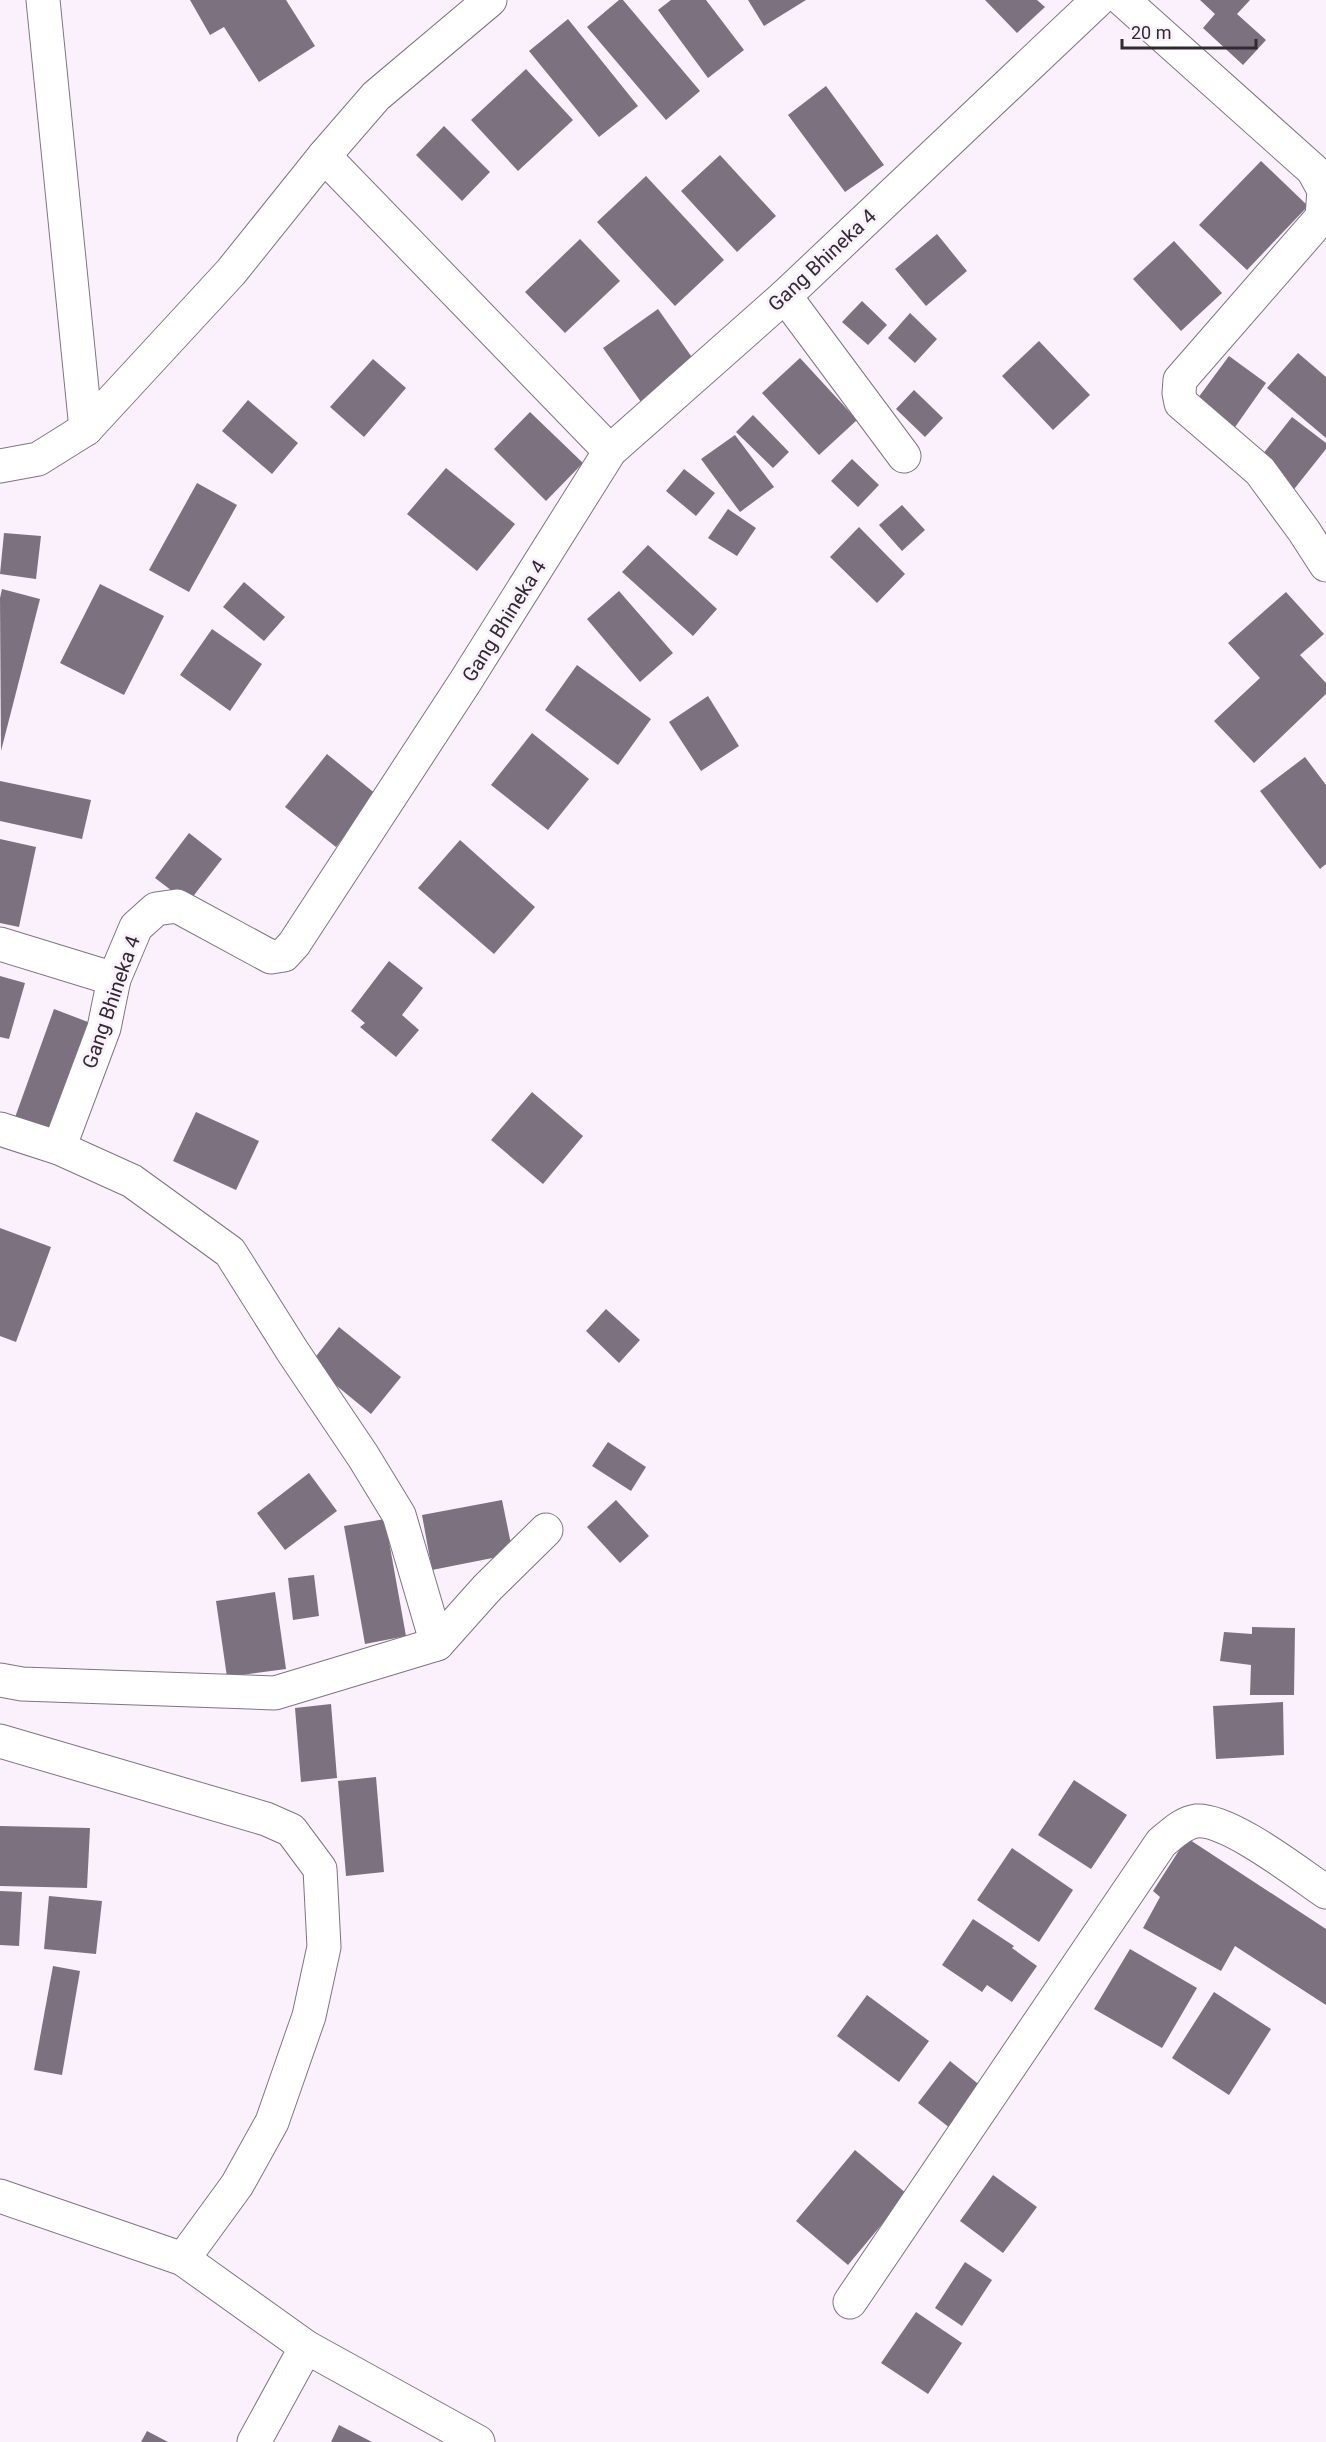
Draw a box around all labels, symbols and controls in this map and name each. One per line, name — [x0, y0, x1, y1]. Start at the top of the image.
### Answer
scale bar — [1122, 12, 1256, 50]
text: 20 m — [1131, 22, 1171, 43]
street label: Gang Bhineka 4 — [763, 204, 881, 316]
street label: Gang Bhineka 4 — [457, 556, 551, 686]
street label: Gang Bhineka 4 — [77, 932, 145, 1072]

